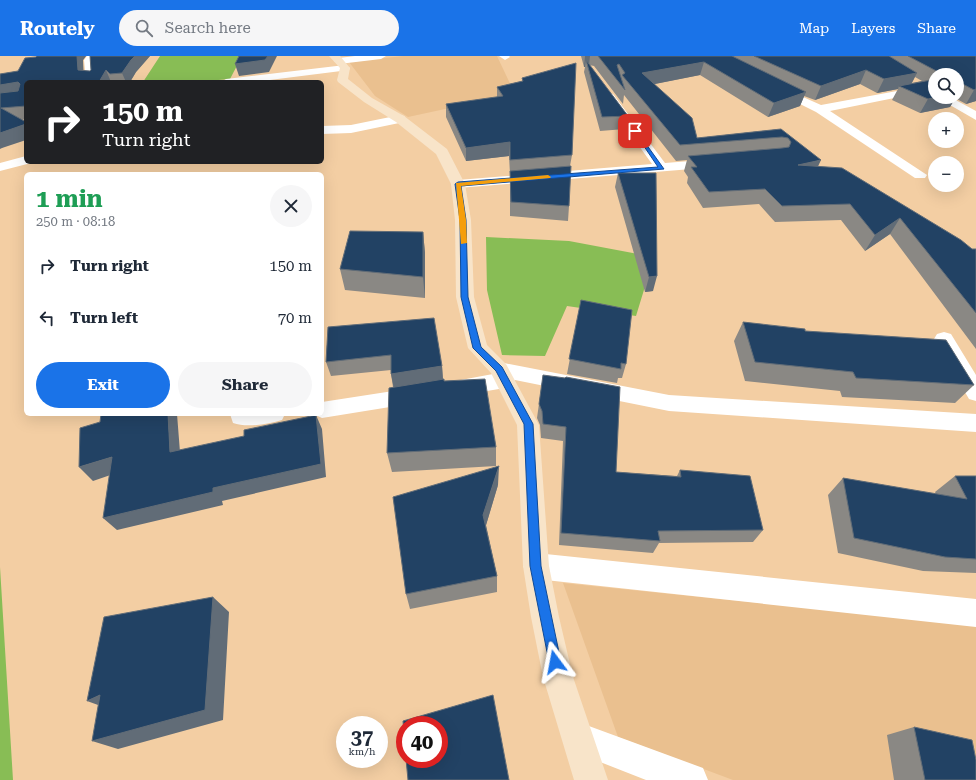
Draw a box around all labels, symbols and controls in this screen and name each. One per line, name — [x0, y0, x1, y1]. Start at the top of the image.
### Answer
search box — [119, 10, 399, 46]
text: Routely — [20, 17, 95, 40]
icon: search — [133, 17, 155, 39]
text: Search here — [165, 19, 251, 37]
text: Map — [799, 20, 829, 36]
text: Layers — [851, 20, 895, 36]
text: Share — [917, 20, 956, 36]
map controls — [928, 68, 964, 192]
button: search — [928, 68, 964, 104]
text: 150 m — [102, 95, 183, 128]
icon: right — [36, 96, 88, 148]
button: + — [928, 112, 964, 148]
pin — [618, 114, 652, 148]
icon: arrive — [624, 120, 646, 142]
text: Turn right — [102, 129, 190, 150]
button: − — [928, 156, 964, 192]
text: 1 min — [36, 185, 103, 213]
button: close — [270, 185, 312, 227]
text: 250 m · 08:18 — [36, 214, 115, 229]
icon: right — [36, 255, 58, 277]
text: Turn right — [70, 257, 149, 275]
text: 150 m — [269, 257, 312, 275]
icon: left — [36, 307, 58, 329]
text: Turn left — [70, 309, 138, 327]
text: 70 m — [278, 309, 312, 327]
button: Exit — [36, 362, 170, 408]
button: Share — [178, 362, 312, 408]
position arrow — [534, 641, 576, 683]
speed limit sign: 40 — [396, 716, 448, 768]
text: 37 — [351, 725, 373, 749]
text: km/h — [349, 746, 375, 757]

